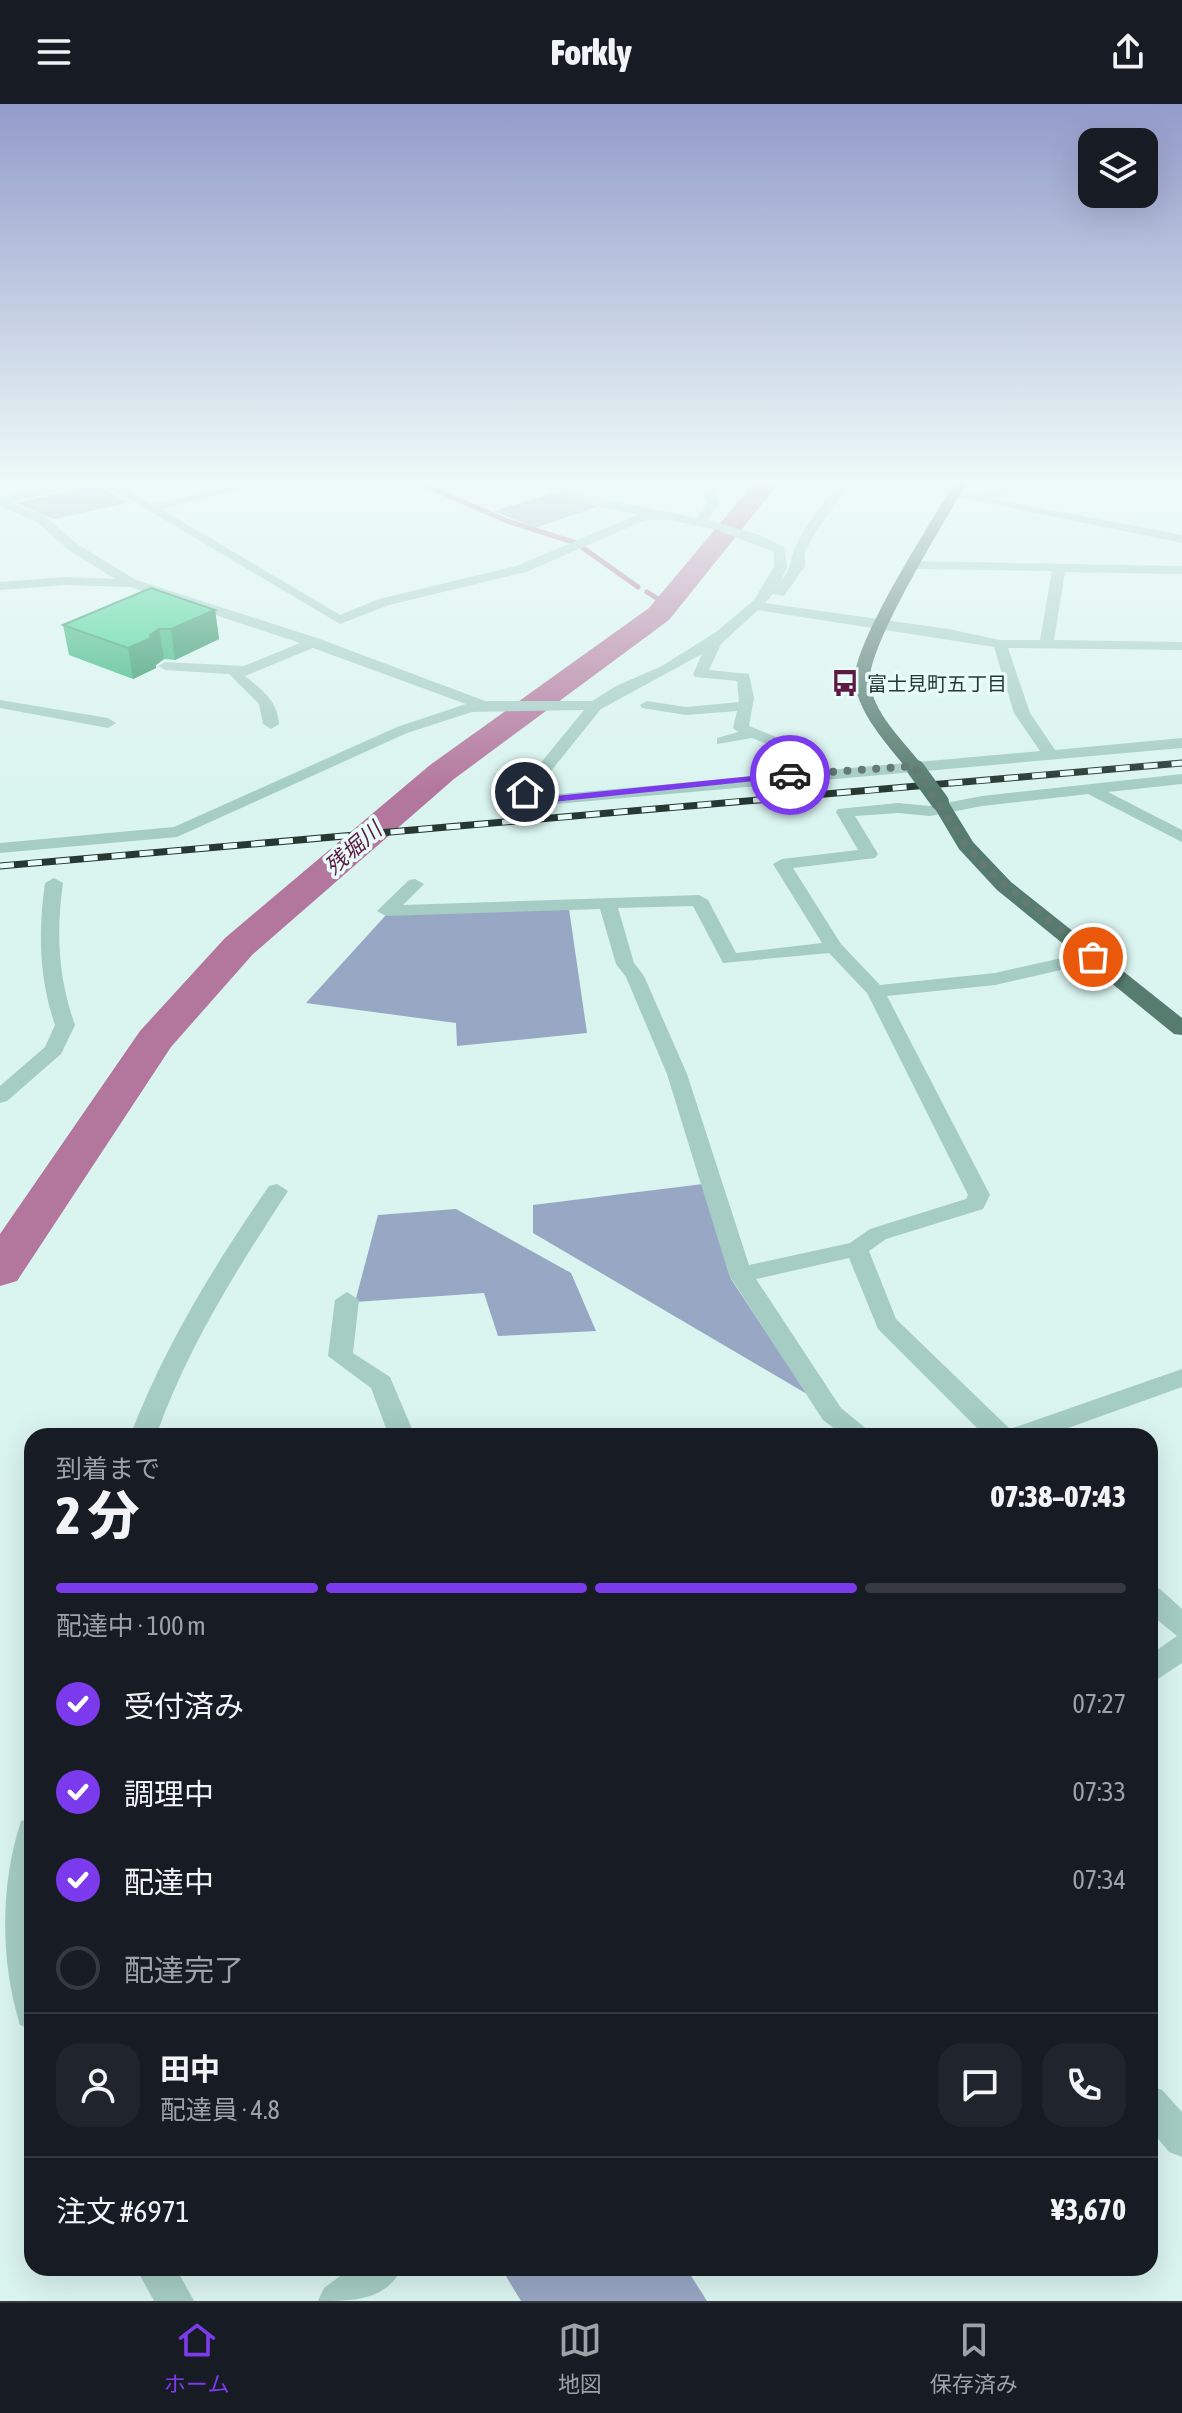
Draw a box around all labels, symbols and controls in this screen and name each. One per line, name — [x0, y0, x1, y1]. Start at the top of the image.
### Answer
icon: menu — [32, 30, 76, 74]
icon: share — [1106, 30, 1150, 74]
text: Forkly — [550, 31, 632, 73]
map controls — [1078, 128, 1158, 208]
button: layers — [1078, 128, 1158, 208]
bus stop icon: 富士見町五丁目 — [830, 668, 860, 698]
place label: 富士見町五丁目 — [867, 672, 1007, 695]
courier — [750, 735, 830, 815]
icon: car — [768, 753, 812, 797]
pin — [491, 758, 559, 826]
icon: home — [503, 770, 547, 814]
water label: 残堀川 — [320, 815, 388, 879]
pin — [1059, 923, 1127, 991]
icon: bag — [1071, 935, 1115, 979]
text: 到着まで — [56, 1454, 160, 1484]
text: 07:38–07:43 — [991, 1479, 1126, 1513]
text: 2 分 — [56, 1485, 140, 1545]
text: 配達中 · 100 m — [56, 1611, 206, 1641]
icon: check — [56, 1682, 100, 1726]
text: 受付済み — [124, 1689, 244, 1723]
text: 07:27 — [1072, 1689, 1126, 1719]
icon: check — [56, 1770, 100, 1814]
text: 調理中 — [124, 1777, 214, 1811]
text: 07:33 — [1072, 1777, 1126, 1807]
icon: check — [56, 1858, 100, 1902]
text: 配達中 — [124, 1865, 214, 1899]
text: 07:34 — [1072, 1865, 1126, 1895]
text: 配達完了 — [124, 1953, 244, 1987]
button: person — [56, 2043, 140, 2127]
button: chat — [938, 2043, 1022, 2127]
button: phone — [1042, 2043, 1126, 2127]
text: 田中 — [160, 2052, 220, 2086]
text: 配達員 · 4.8 — [160, 2095, 280, 2125]
text: ¥3,670 — [1051, 2192, 1126, 2226]
text: 注文 #6971 — [56, 2194, 190, 2228]
tab: ホーム — [164, 2318, 229, 2398]
tab: 地図 — [558, 2318, 602, 2398]
tab: 保存済み — [930, 2318, 1018, 2398]

